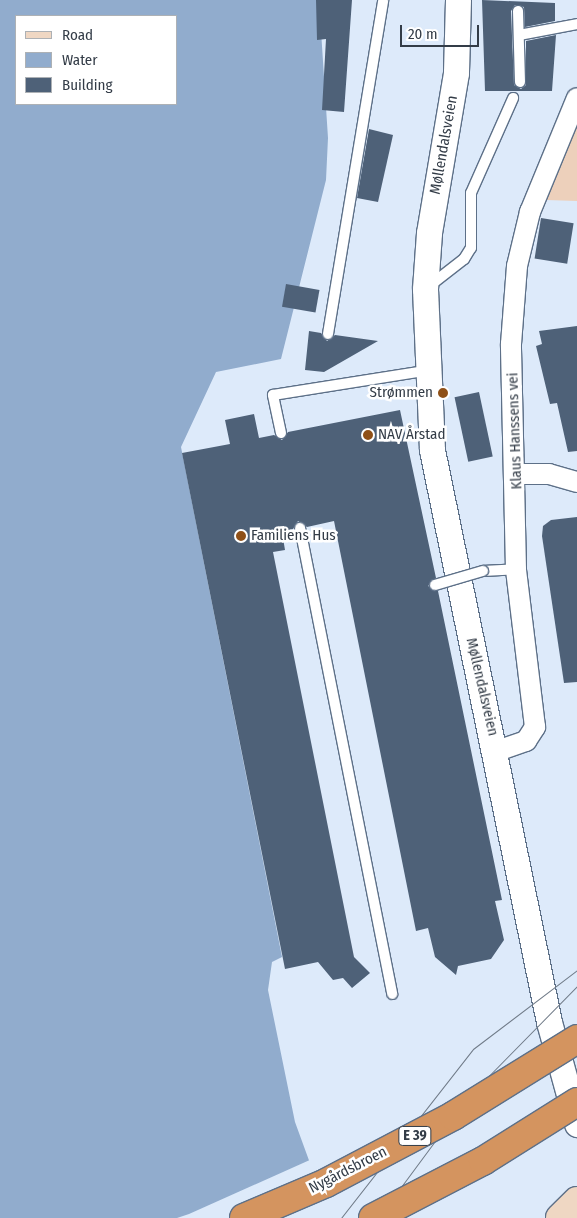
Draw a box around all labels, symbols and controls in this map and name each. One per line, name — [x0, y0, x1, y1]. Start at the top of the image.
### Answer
legend — [15, 15, 178, 105]
scale bar — [402, 15, 481, 47]
text: 20 m — [408, 25, 438, 43]
text: Road — [62, 26, 93, 44]
text: Water — [62, 51, 97, 69]
text: Building — [62, 76, 113, 94]
street label: Møllendalsveien — [426, 94, 462, 196]
street label: Klaus Hanssens vei — [504, 372, 526, 490]
place label: Strømmen — [370, 384, 433, 402]
marker: Strømmen — [437, 387, 449, 399]
place label: NAV Årstad — [378, 426, 445, 444]
marker: NAV Årstad — [362, 429, 374, 441]
place label: Familiens Hus — [251, 527, 336, 545]
marker: Familiens Hus — [235, 530, 247, 542]
street label: Møllendalsveien — [462, 636, 502, 738]
road number: E 39 — [398, 1124, 432, 1148]
street label: Nygårdsbroen — [306, 1143, 390, 1197]

